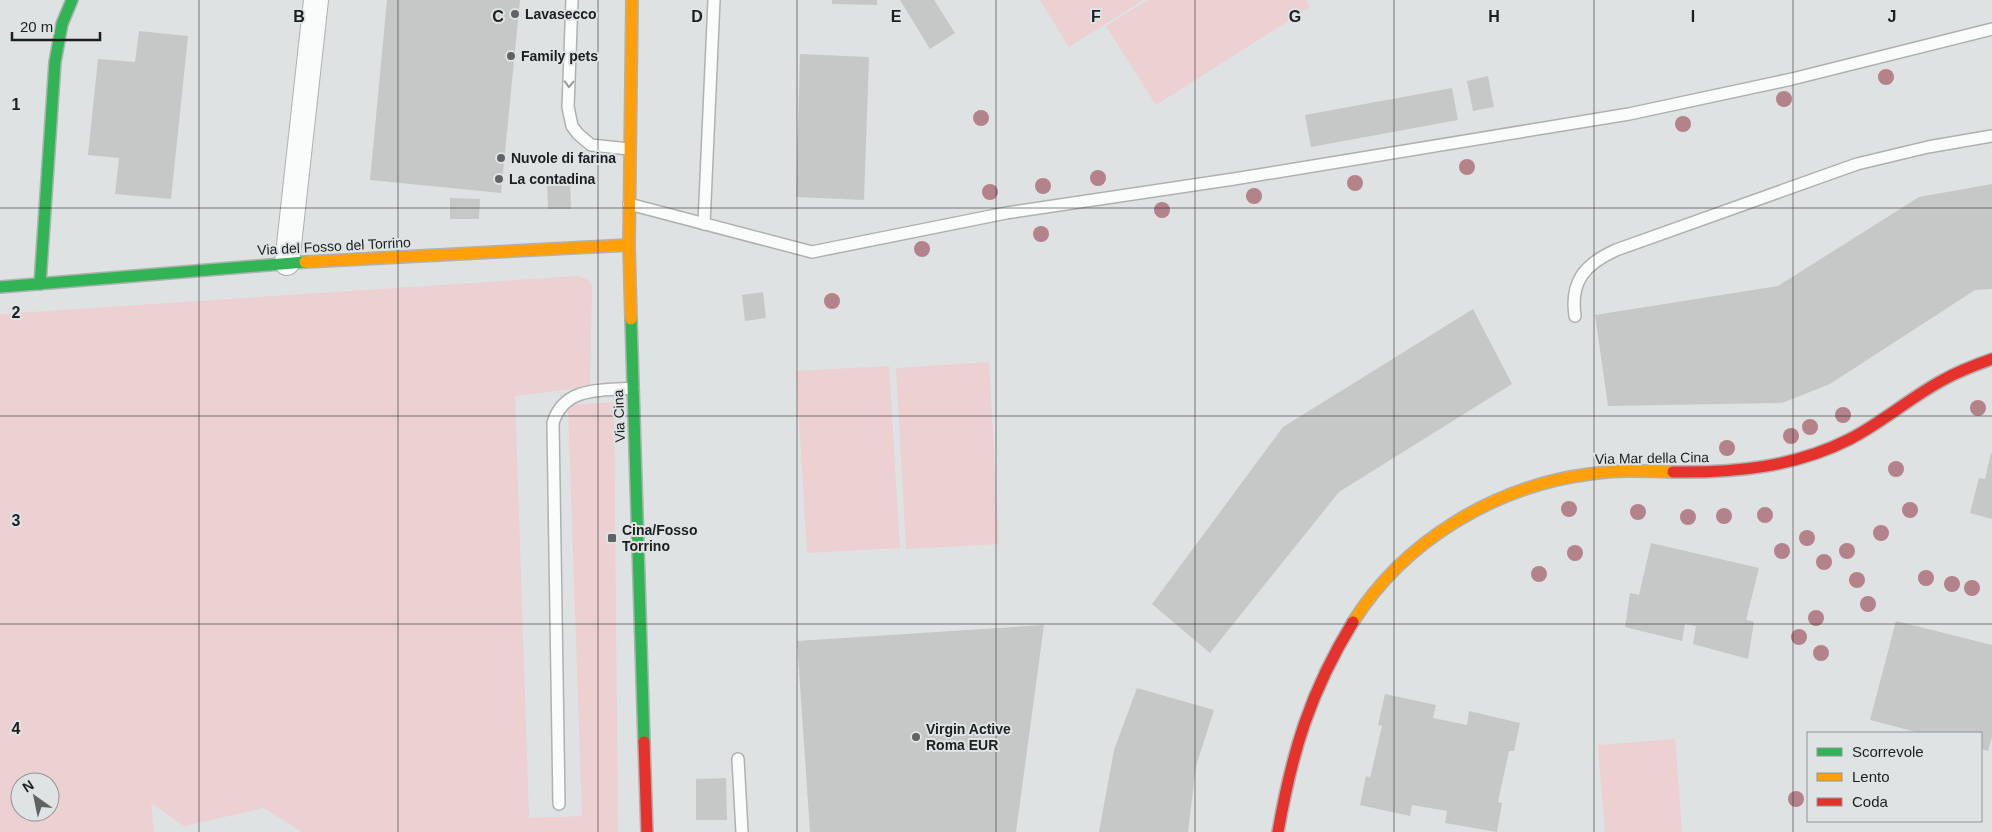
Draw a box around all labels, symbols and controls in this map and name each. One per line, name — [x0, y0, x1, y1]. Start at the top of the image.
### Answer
place label: Lavasecco — [525, 6, 597, 22]
text: B — [293, 8, 305, 25]
text: C — [492, 8, 504, 25]
marker: Lavasecco — [509, 8, 521, 20]
text: D — [691, 8, 703, 25]
text: E — [891, 8, 902, 25]
text: F — [1091, 8, 1101, 25]
text: G — [1289, 8, 1301, 25]
text: H — [1488, 8, 1500, 25]
text: I — [1691, 8, 1695, 25]
text: J — [1888, 8, 1896, 25]
scale bar — [12, 10, 100, 42]
text: 20 m — [20, 18, 53, 35]
place label: Family pets — [521, 48, 598, 64]
marker: Family pets — [505, 50, 517, 62]
one-way arrow — [563, 80, 574, 88]
text: 1 — [12, 96, 21, 113]
place label: Nuvole di farina — [511, 150, 616, 166]
marker: Nuvole di farina — [495, 152, 507, 164]
place label: La contadina — [509, 171, 596, 187]
marker: La contadina — [493, 173, 505, 185]
street label: Via del Fosso del Torrino — [257, 234, 411, 258]
text: 2 — [12, 304, 21, 321]
street label: Via Cina — [610, 389, 628, 443]
street label: Via Mar della Cina — [1595, 449, 1709, 467]
text: 3 — [12, 512, 21, 529]
place label: Cina/Fosso Torrino — [622, 522, 697, 554]
marker: Cina/Fosso Torrino — [606, 532, 618, 544]
text: 4 — [12, 720, 21, 737]
place label: Virgin Active Roma EUR — [926, 721, 1011, 753]
marker: Virgin Active Roma EUR — [910, 731, 922, 743]
legend — [1807, 732, 1982, 822]
text: Scorrevole — [1852, 743, 1924, 760]
text: Lento — [1852, 768, 1890, 785]
north arrow — [10, 772, 60, 822]
text: N — [19, 777, 37, 796]
text: Coda — [1852, 793, 1889, 810]

